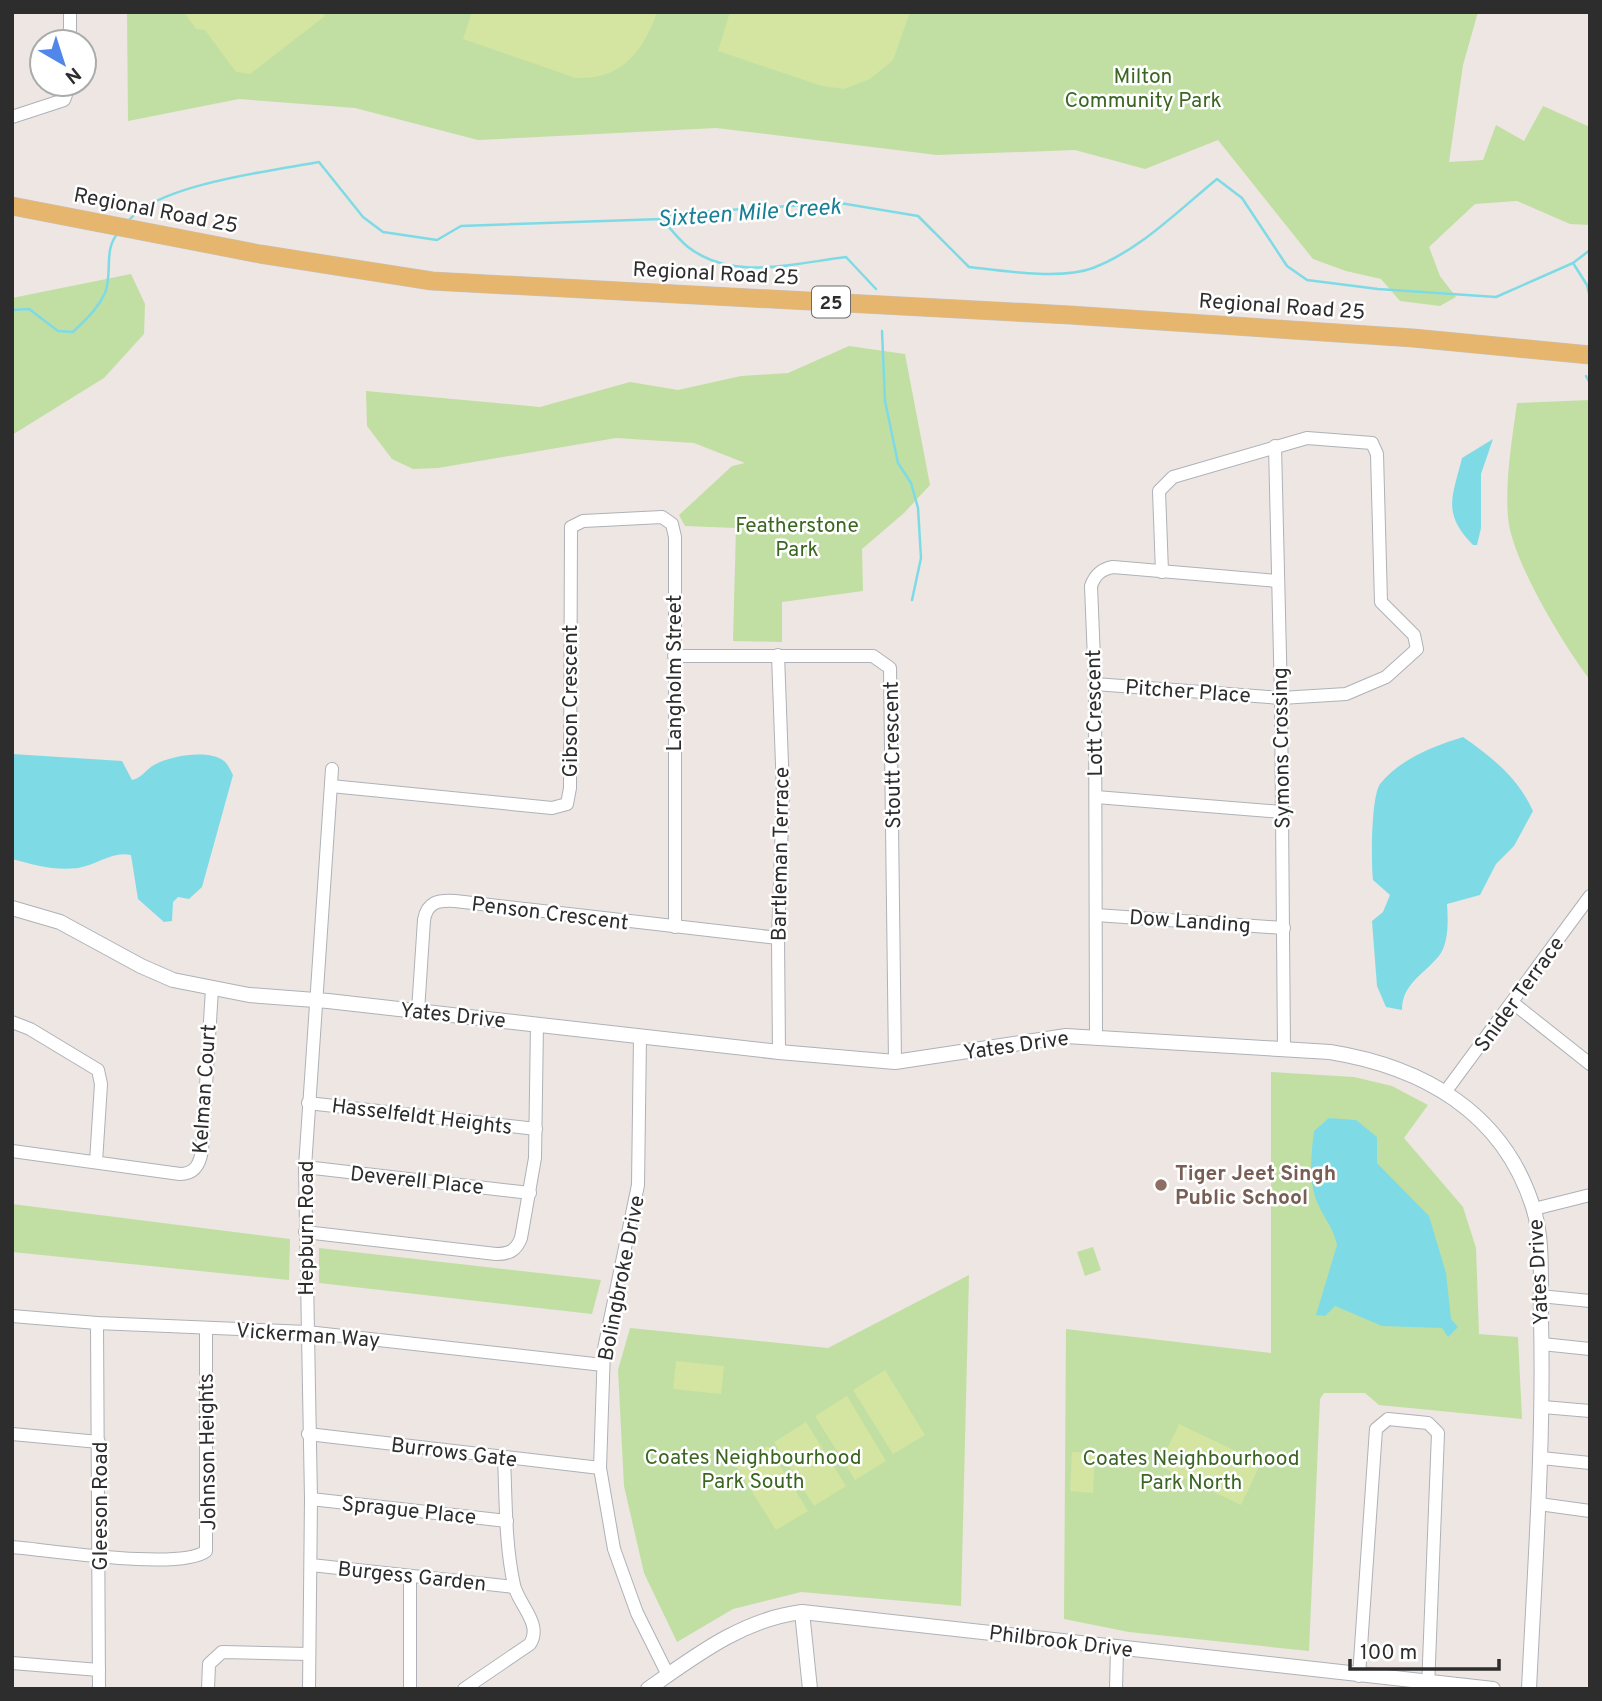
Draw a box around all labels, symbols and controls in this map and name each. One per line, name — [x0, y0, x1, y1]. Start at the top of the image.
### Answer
north arrow — [28, 28, 98, 98]
text: N — [60, 61, 85, 88]
park label: Milton Community Park — [1064, 64, 1222, 115]
street label: Regional Road 25 — [71, 182, 240, 241]
water label: Sixteen Mile Creek — [656, 194, 842, 235]
street label: Regional Road 25 — [632, 257, 800, 292]
road number: 25 — [812, 286, 850, 318]
street label: Regional Road 25 — [1198, 288, 1366, 327]
park label: Featherstone Park — [735, 513, 859, 564]
street label: Langholm Street — [662, 595, 689, 751]
street label: Gibson Crescent — [558, 625, 585, 777]
street label: Lott Crescent — [1081, 649, 1110, 777]
street label: Symons Crossing — [1268, 667, 1297, 829]
street label: Pitcher Place — [1124, 675, 1251, 710]
street label: Stoutt Crescent — [879, 681, 908, 829]
street label: Bartleman Terrace — [766, 767, 797, 941]
street label: Penson Crescent — [470, 891, 630, 938]
street label: Dow Landing — [1128, 905, 1252, 940]
street label: Snider Terrace — [1469, 932, 1571, 1058]
street label: Yates Drive — [399, 998, 507, 1035]
street label: Kelman Court — [187, 1023, 223, 1155]
street label: Yates Drive — [962, 1026, 1071, 1067]
street label: Hasselfeldt Heights — [330, 1093, 514, 1142]
street label: Hepburn Road — [294, 1160, 321, 1296]
street label: Deverell Place — [349, 1161, 485, 1202]
place label: Tiger Jeet Singh Public School — [1175, 1161, 1336, 1212]
marker: Tiger Jeet Singh Public School — [1153, 1177, 1169, 1193]
street label: Bolingbroke Drive — [593, 1193, 652, 1363]
street label: Yates Drive — [1523, 1218, 1556, 1326]
street label: Vickerman Way — [235, 1318, 381, 1355]
street label: Johnson Heights — [194, 1373, 223, 1531]
street label: Burrows Gate — [389, 1432, 518, 1475]
street label: Gleeson Road — [88, 1441, 115, 1571]
park label: Coates Neighbourhood Park South — [644, 1445, 862, 1496]
park label: Coates Neighbourhood Park North — [1082, 1446, 1300, 1497]
street label: Sprague Place — [340, 1491, 478, 1532]
street label: Burgess Garden — [336, 1556, 488, 1599]
street label: Philbrook Drive — [987, 1620, 1134, 1665]
scale bar — [1350, 1628, 1499, 1672]
text: 100 m — [1360, 1640, 1417, 1667]

